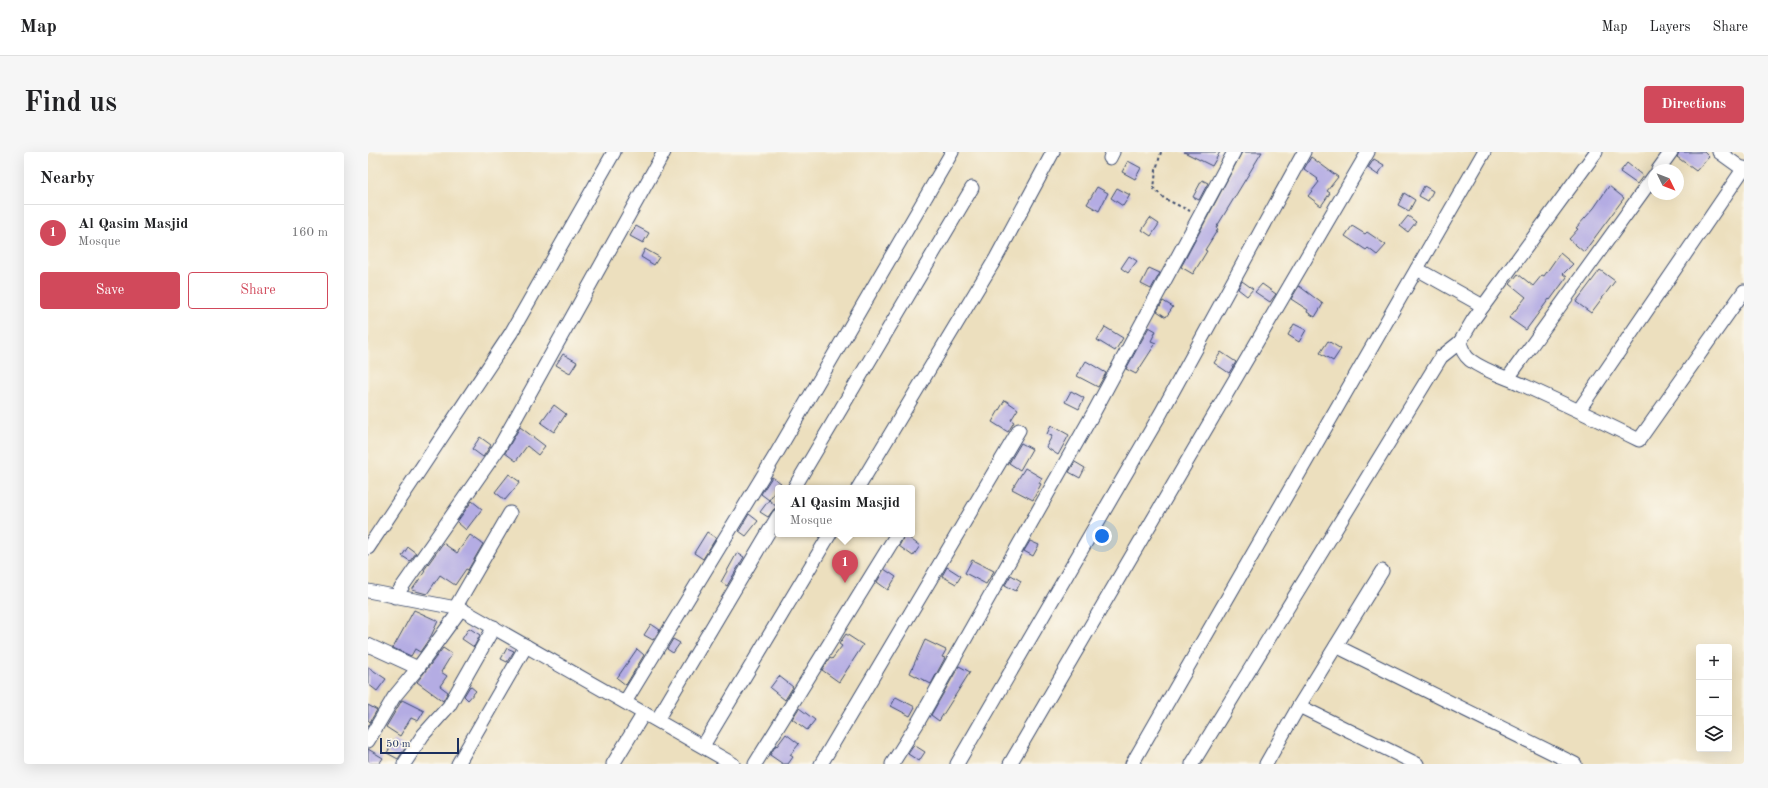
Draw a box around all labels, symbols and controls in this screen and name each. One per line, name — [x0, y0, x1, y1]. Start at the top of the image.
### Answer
text: Map — [20, 18, 57, 37]
text: Map — [1602, 20, 1628, 34]
text: Layers — [1650, 20, 1691, 34]
text: Share — [1713, 20, 1748, 34]
button: Directions — [1644, 86, 1744, 123]
text: Find us — [24, 90, 117, 118]
north arrow — [1648, 164, 1684, 200]
text: Nearby — [40, 170, 95, 187]
text: Al Qasim Masjid — [78, 217, 188, 232]
text: 1 — [49, 226, 57, 239]
text: 160 m — [291, 226, 328, 239]
text: Mosque — [78, 235, 120, 248]
button: Save — [40, 272, 180, 309]
button: Share — [188, 272, 328, 309]
popup — [775, 485, 915, 537]
text: Al Qasim Masjid — [790, 496, 900, 511]
text: Mosque — [790, 514, 832, 527]
your location — [1092, 526, 1112, 546]
pin: 1 — [832, 550, 858, 583]
map controls — [1696, 644, 1732, 752]
button: + — [1696, 644, 1732, 680]
button: − — [1696, 680, 1732, 716]
button: layers — [1696, 716, 1732, 752]
scale bar — [380, 736, 459, 755]
text: 50 m — [386, 739, 411, 750]

